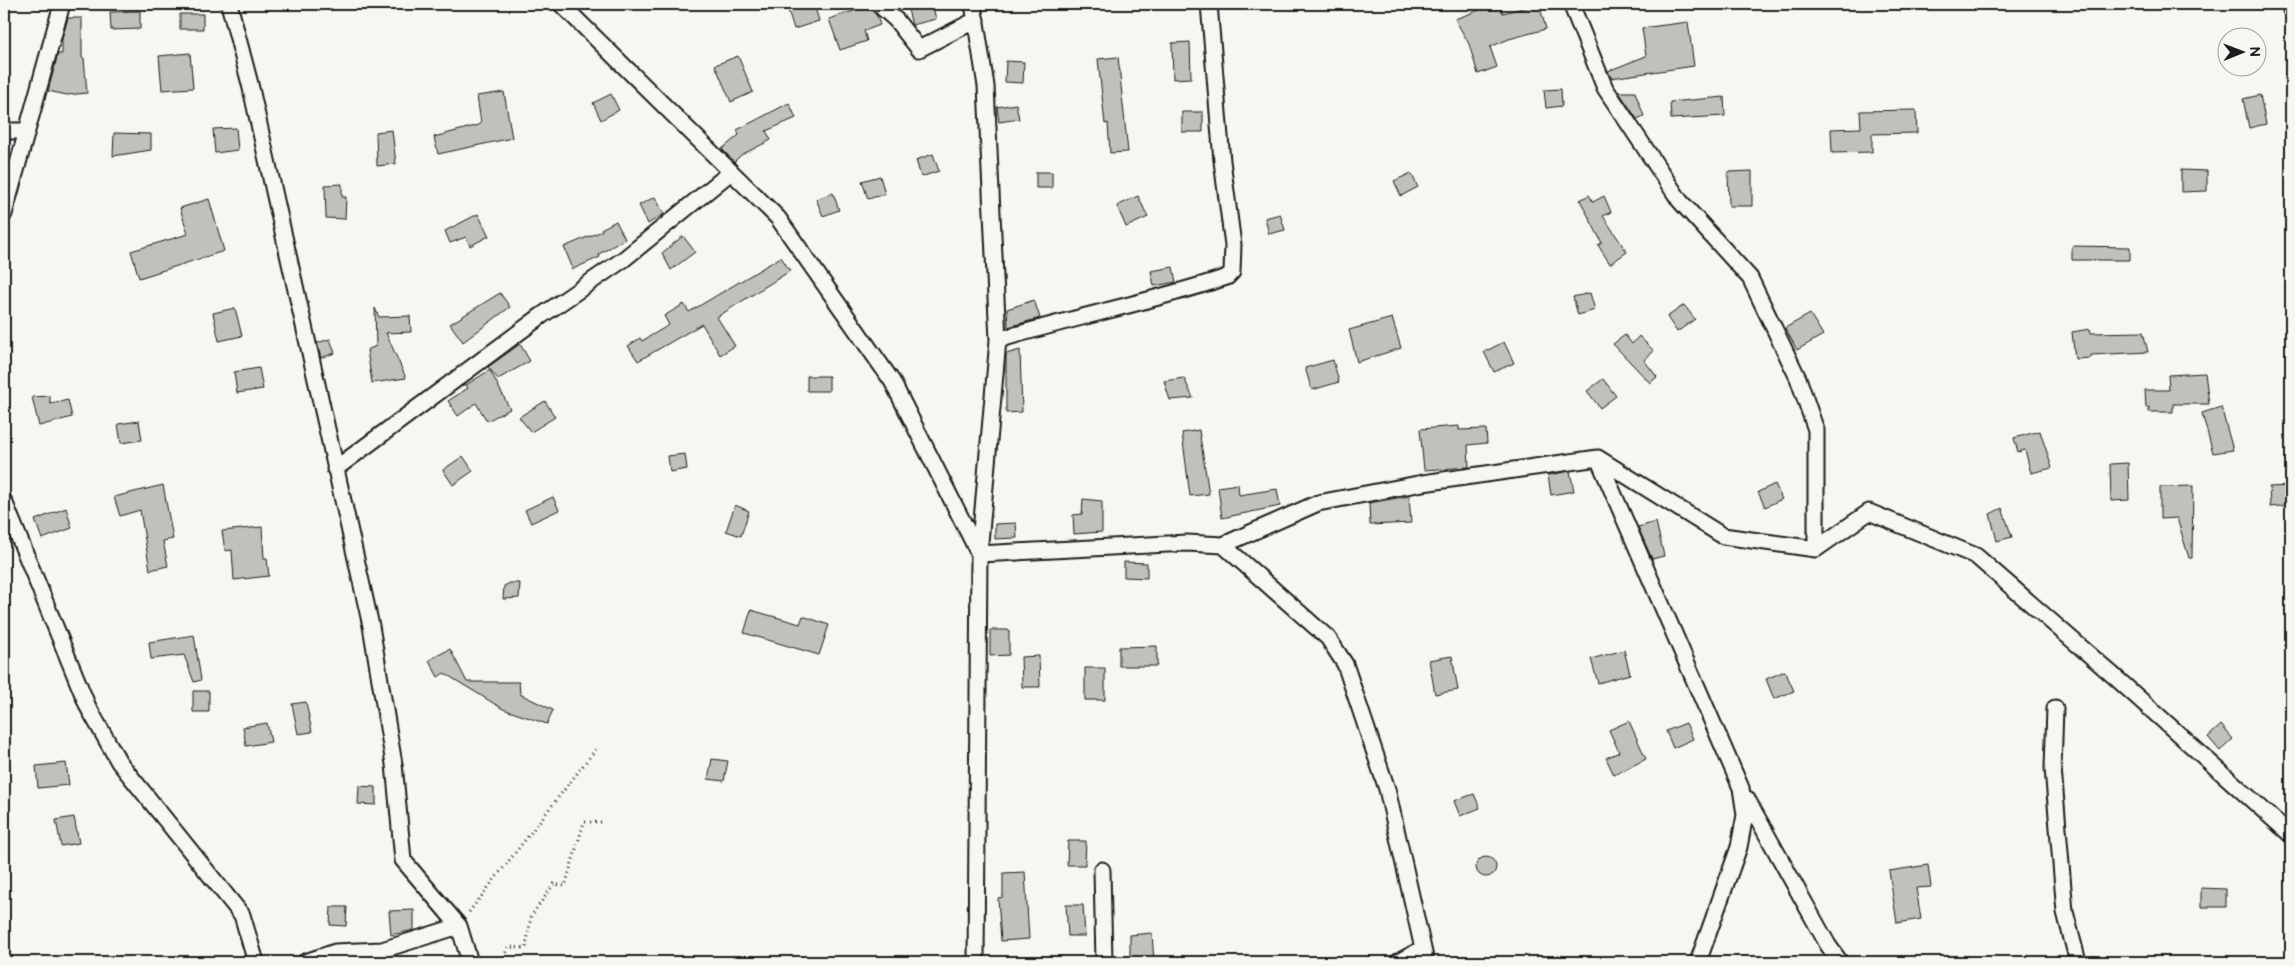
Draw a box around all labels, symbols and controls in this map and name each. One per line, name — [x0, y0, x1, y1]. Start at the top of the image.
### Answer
north arrow — [2218, 28, 2268, 78]
text: N — [2246, 46, 2263, 57]

